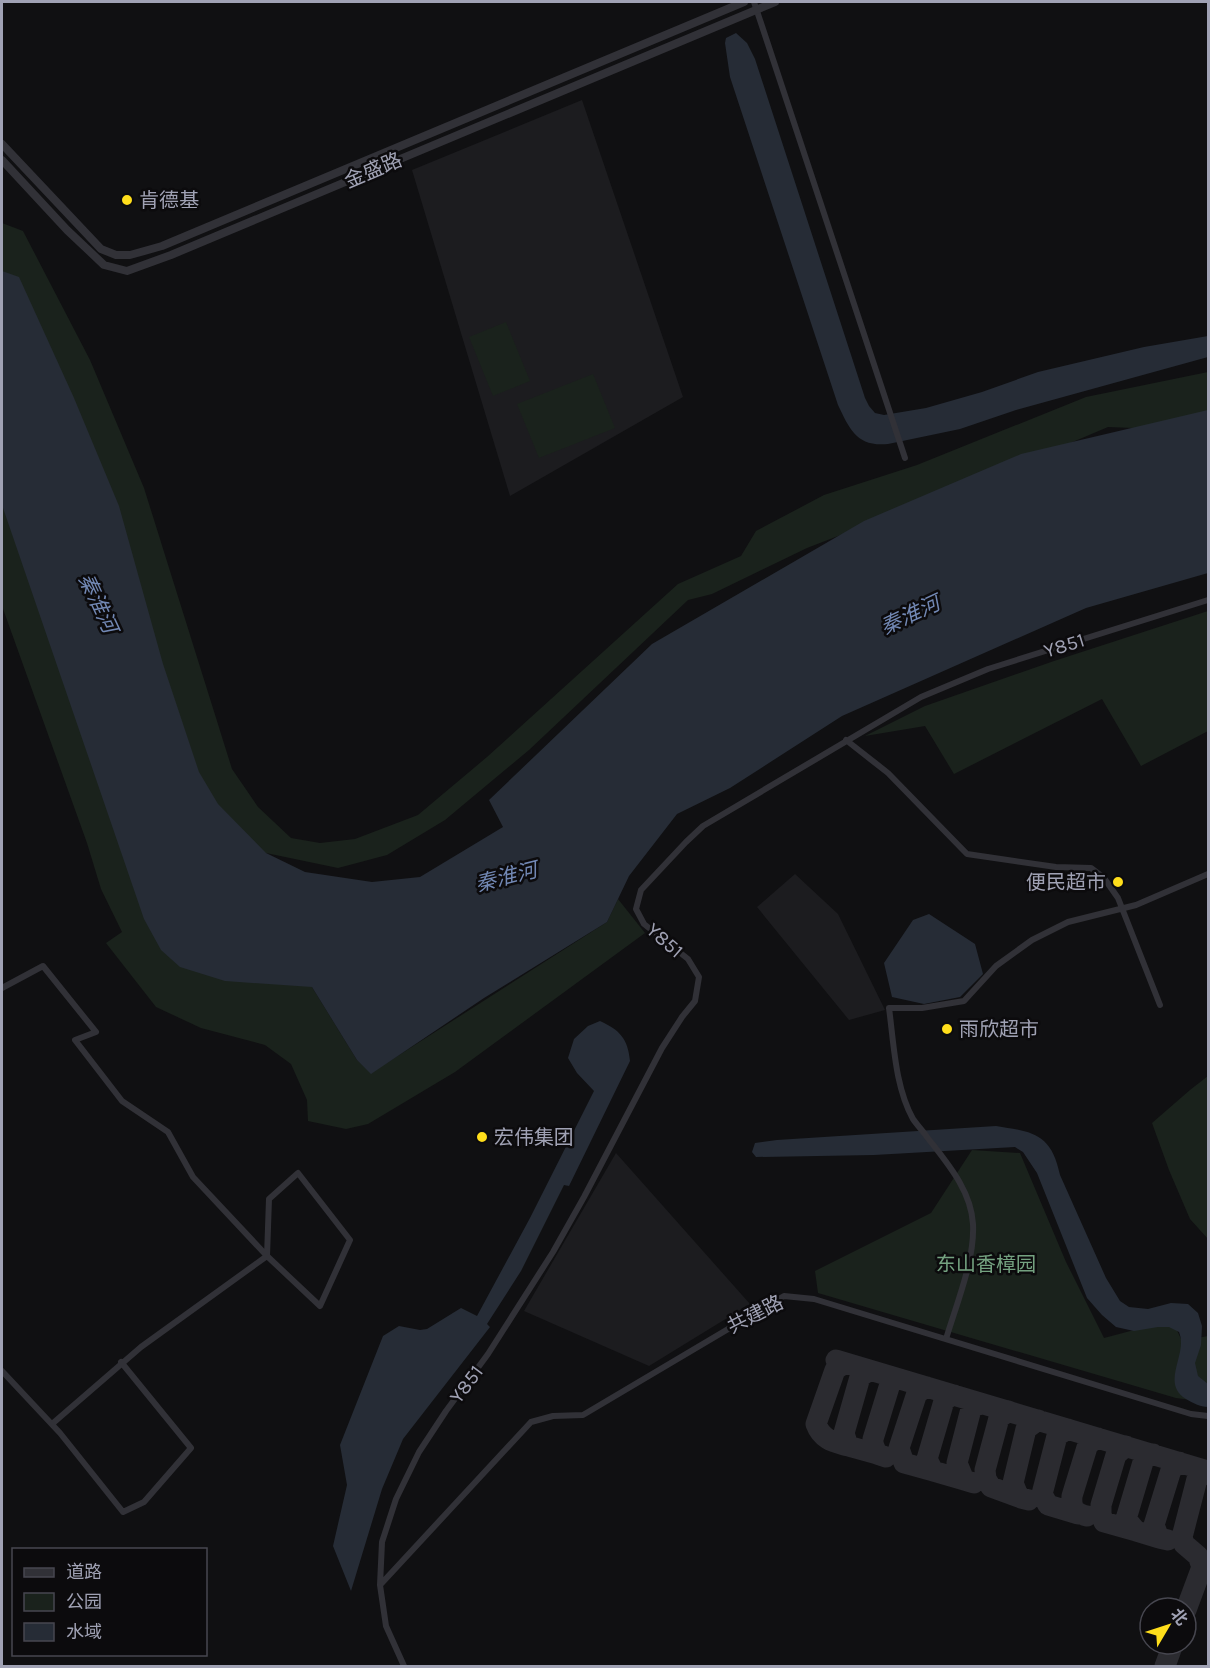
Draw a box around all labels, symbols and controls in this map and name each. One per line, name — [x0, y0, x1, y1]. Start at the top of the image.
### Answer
street label: 金盛路 — [341, 148, 405, 193]
place label: 肯德基 — [139, 189, 199, 212]
marker: 肯德基 — [120, 193, 134, 207]
water label: 秦淮河 — [74, 569, 124, 640]
water label: 秦淮河 — [876, 589, 947, 639]
street label: Y851 — [1041, 628, 1087, 662]
water label: 秦淮河 — [473, 857, 543, 896]
place label: 便民超市 — [1026, 871, 1106, 894]
marker: 便民超市 — [1111, 875, 1125, 889]
street label: Y851 — [642, 918, 688, 963]
place label: 雨欣超市 — [959, 1018, 1039, 1041]
marker: 雨欣超市 — [940, 1022, 954, 1036]
place label: 宏伟集团 — [494, 1126, 574, 1149]
marker: 宏伟集团 — [475, 1130, 489, 1144]
park label: 东山香樟园 — [936, 1253, 1036, 1276]
street label: 共建路 — [723, 1291, 787, 1338]
street label: Y851 — [445, 1361, 488, 1408]
legend — [12, 1548, 207, 1656]
text: 道路 — [66, 1561, 102, 1583]
text: 公园 — [66, 1591, 102, 1613]
north arrow — [1138, 1596, 1198, 1656]
text: 北 — [1167, 1605, 1192, 1629]
text: 水域 — [66, 1621, 102, 1643]

